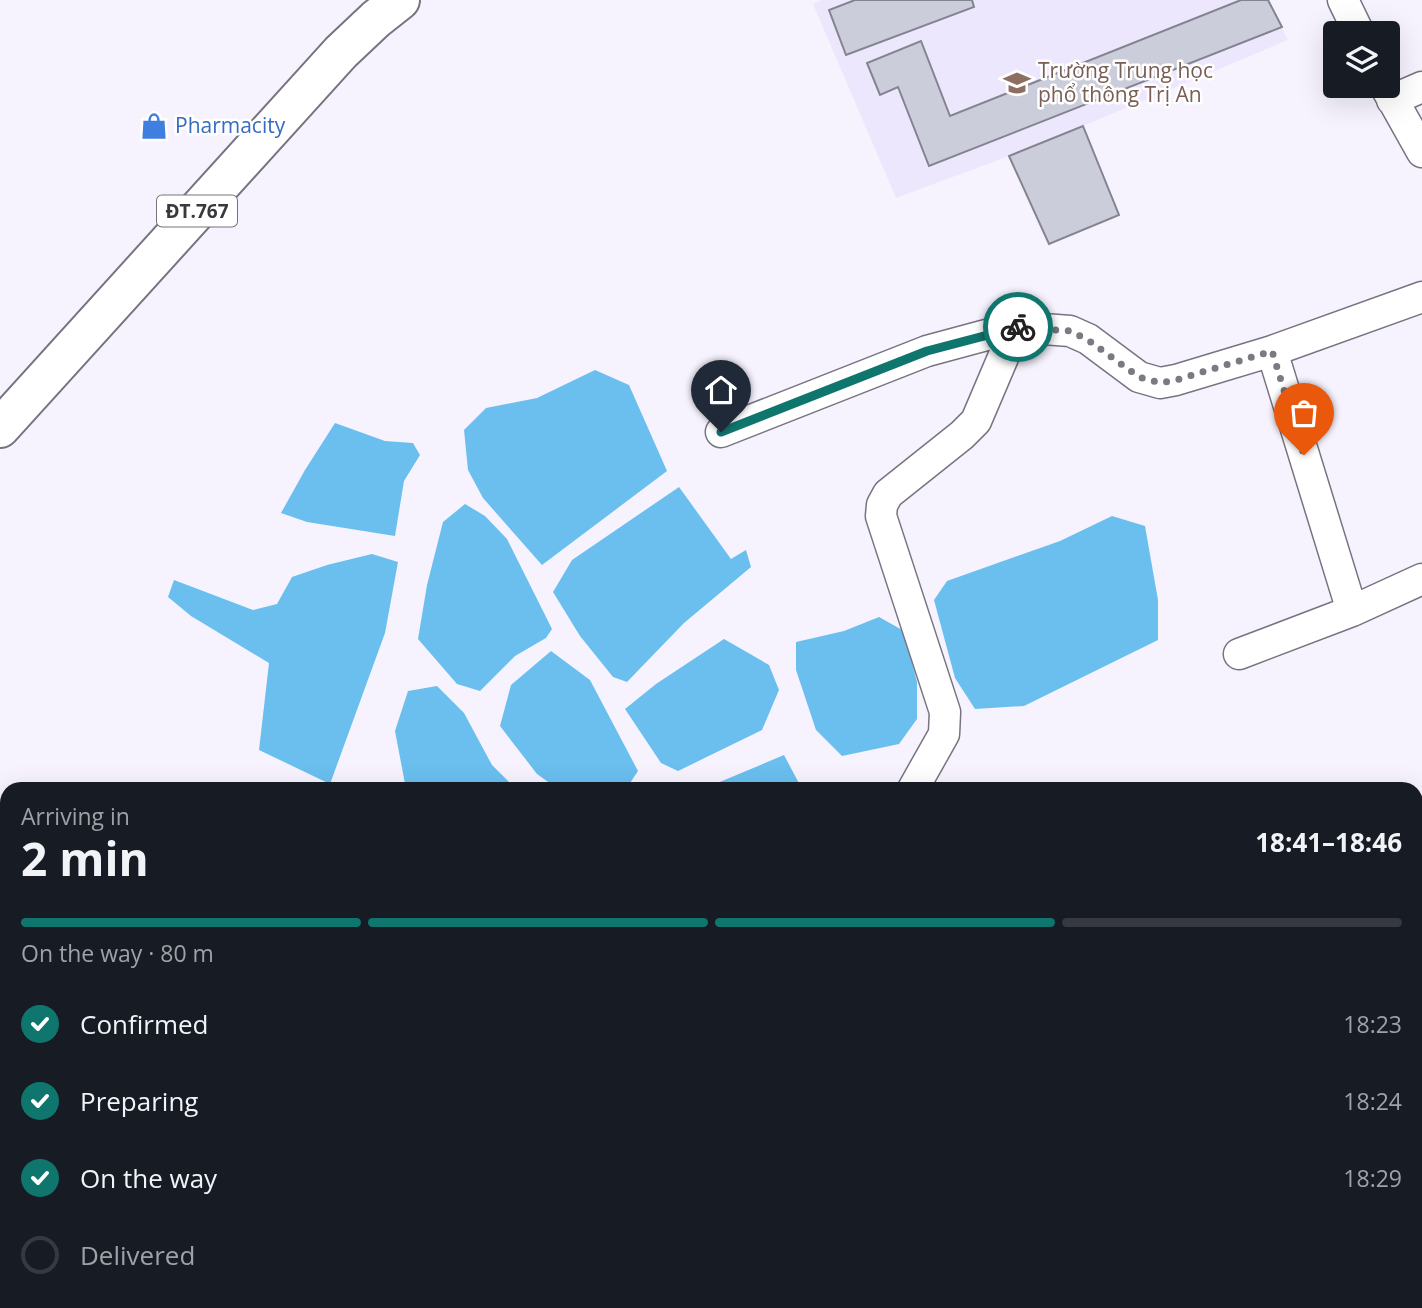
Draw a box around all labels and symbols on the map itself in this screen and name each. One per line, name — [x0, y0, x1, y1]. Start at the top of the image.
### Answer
place label: Trường Trung học phổ thông Trị An — [1038, 56, 1213, 108]
school or university icon: Trường Trung học phổ thông Trị An — [1002, 68, 1032, 98]
shop icon: Pharmacity — [139, 111, 169, 141]
place label: Pharmacity — [175, 111, 286, 139]
road number: ĐT.767 — [157, 196, 237, 226]
courier — [983, 292, 1053, 362]
pin — [691, 360, 751, 432]
pin — [1274, 383, 1334, 455]

